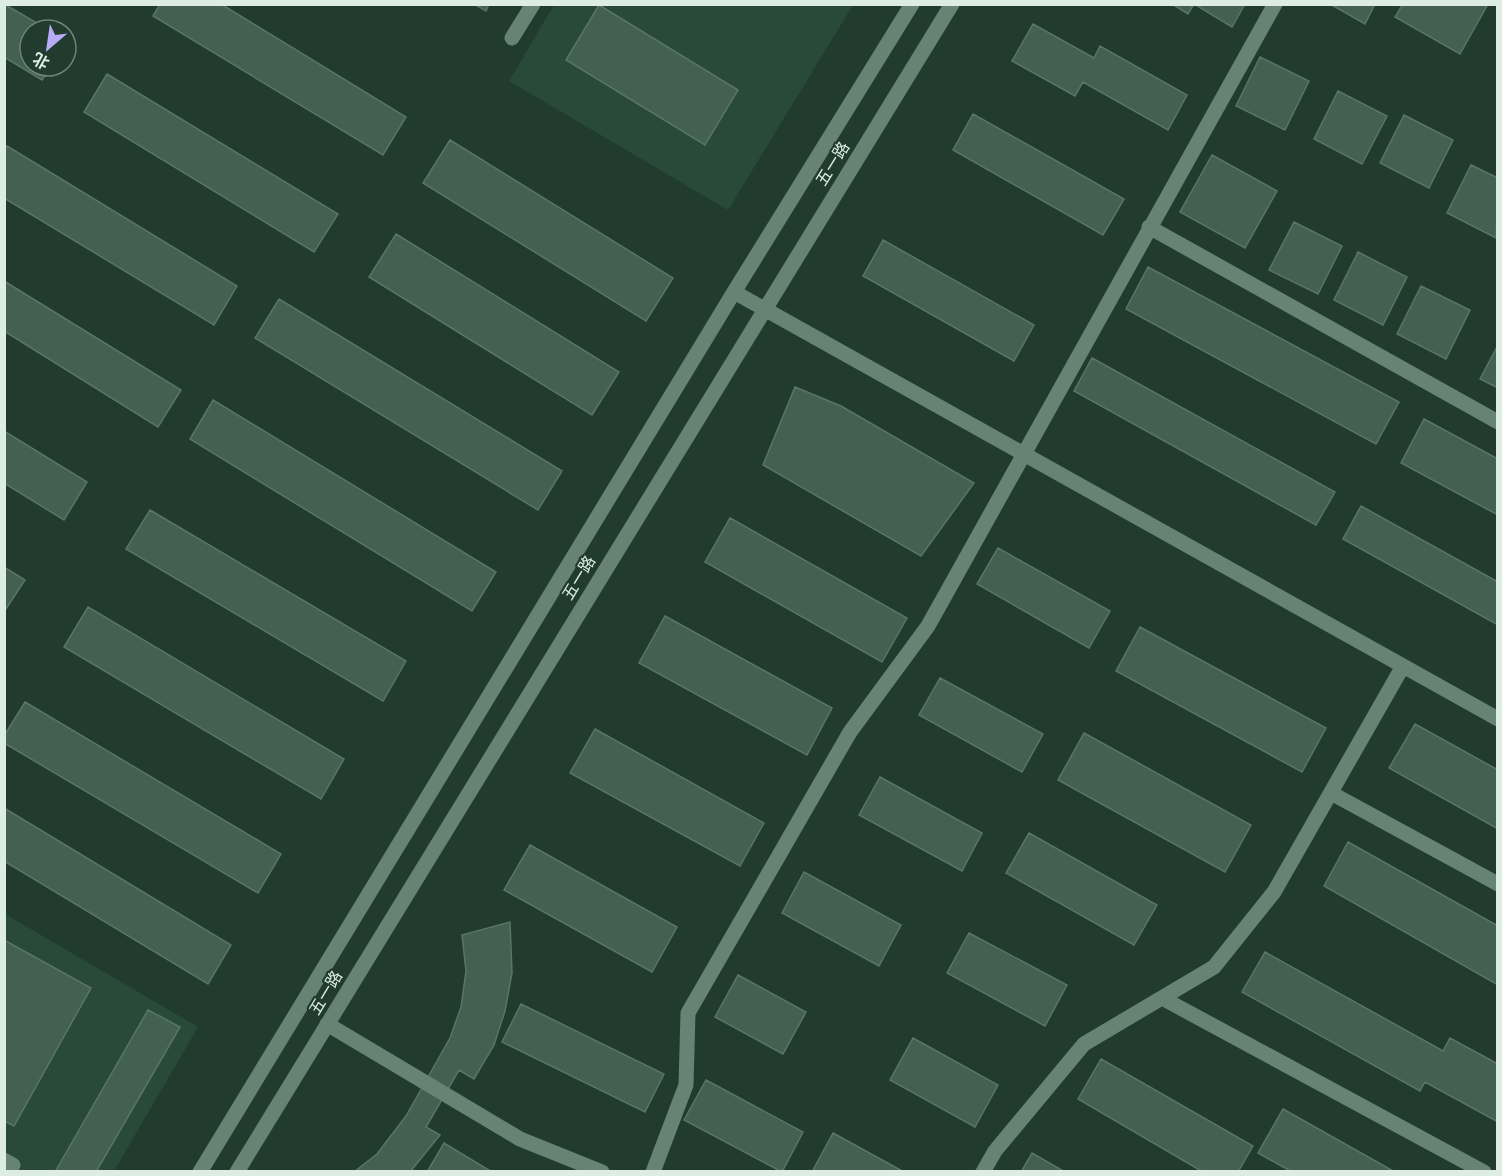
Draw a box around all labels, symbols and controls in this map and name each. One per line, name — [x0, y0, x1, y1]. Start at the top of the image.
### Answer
north arrow — [18, 18, 78, 78]
text: 北 — [30, 49, 52, 72]
street label: 五一路 — [813, 139, 853, 189]
street label: 五一路 — [559, 553, 598, 603]
street label: 五一路 — [306, 968, 345, 1018]

